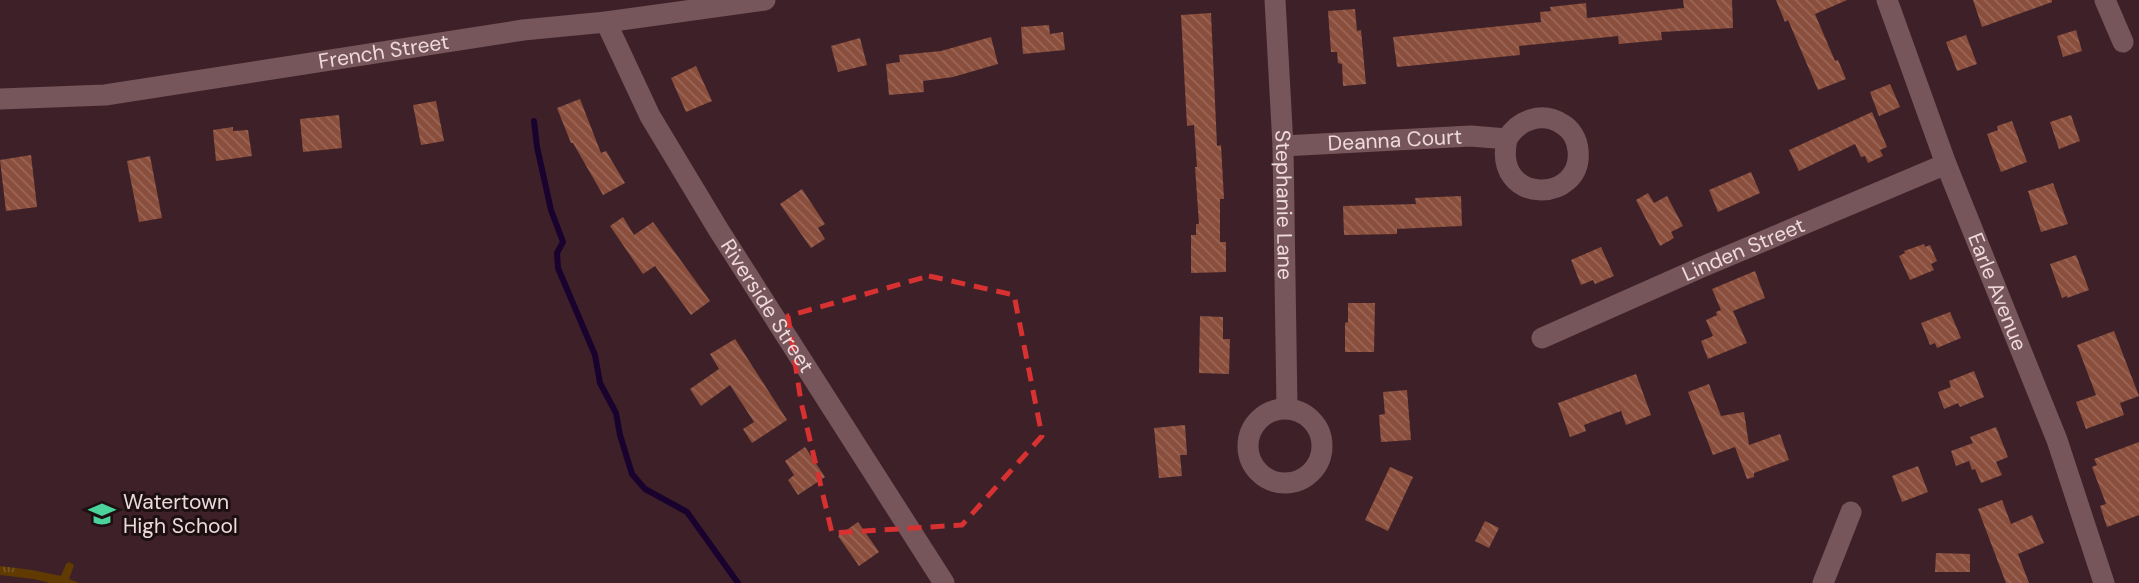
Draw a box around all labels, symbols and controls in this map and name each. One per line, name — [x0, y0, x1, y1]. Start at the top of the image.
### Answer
street label: French Street — [316, 28, 451, 76]
street label: Deanna Court — [1327, 122, 1463, 158]
street label: Stephanie Lane — [1268, 129, 1299, 280]
street label: Linden Street — [1678, 211, 1809, 288]
street label: Earle Avenue — [1961, 229, 2034, 355]
street label: Riverside Street — [714, 234, 820, 378]
place label: Watertown High School — [123, 488, 238, 540]
school or university icon: Watertown High School — [87, 499, 117, 529]

